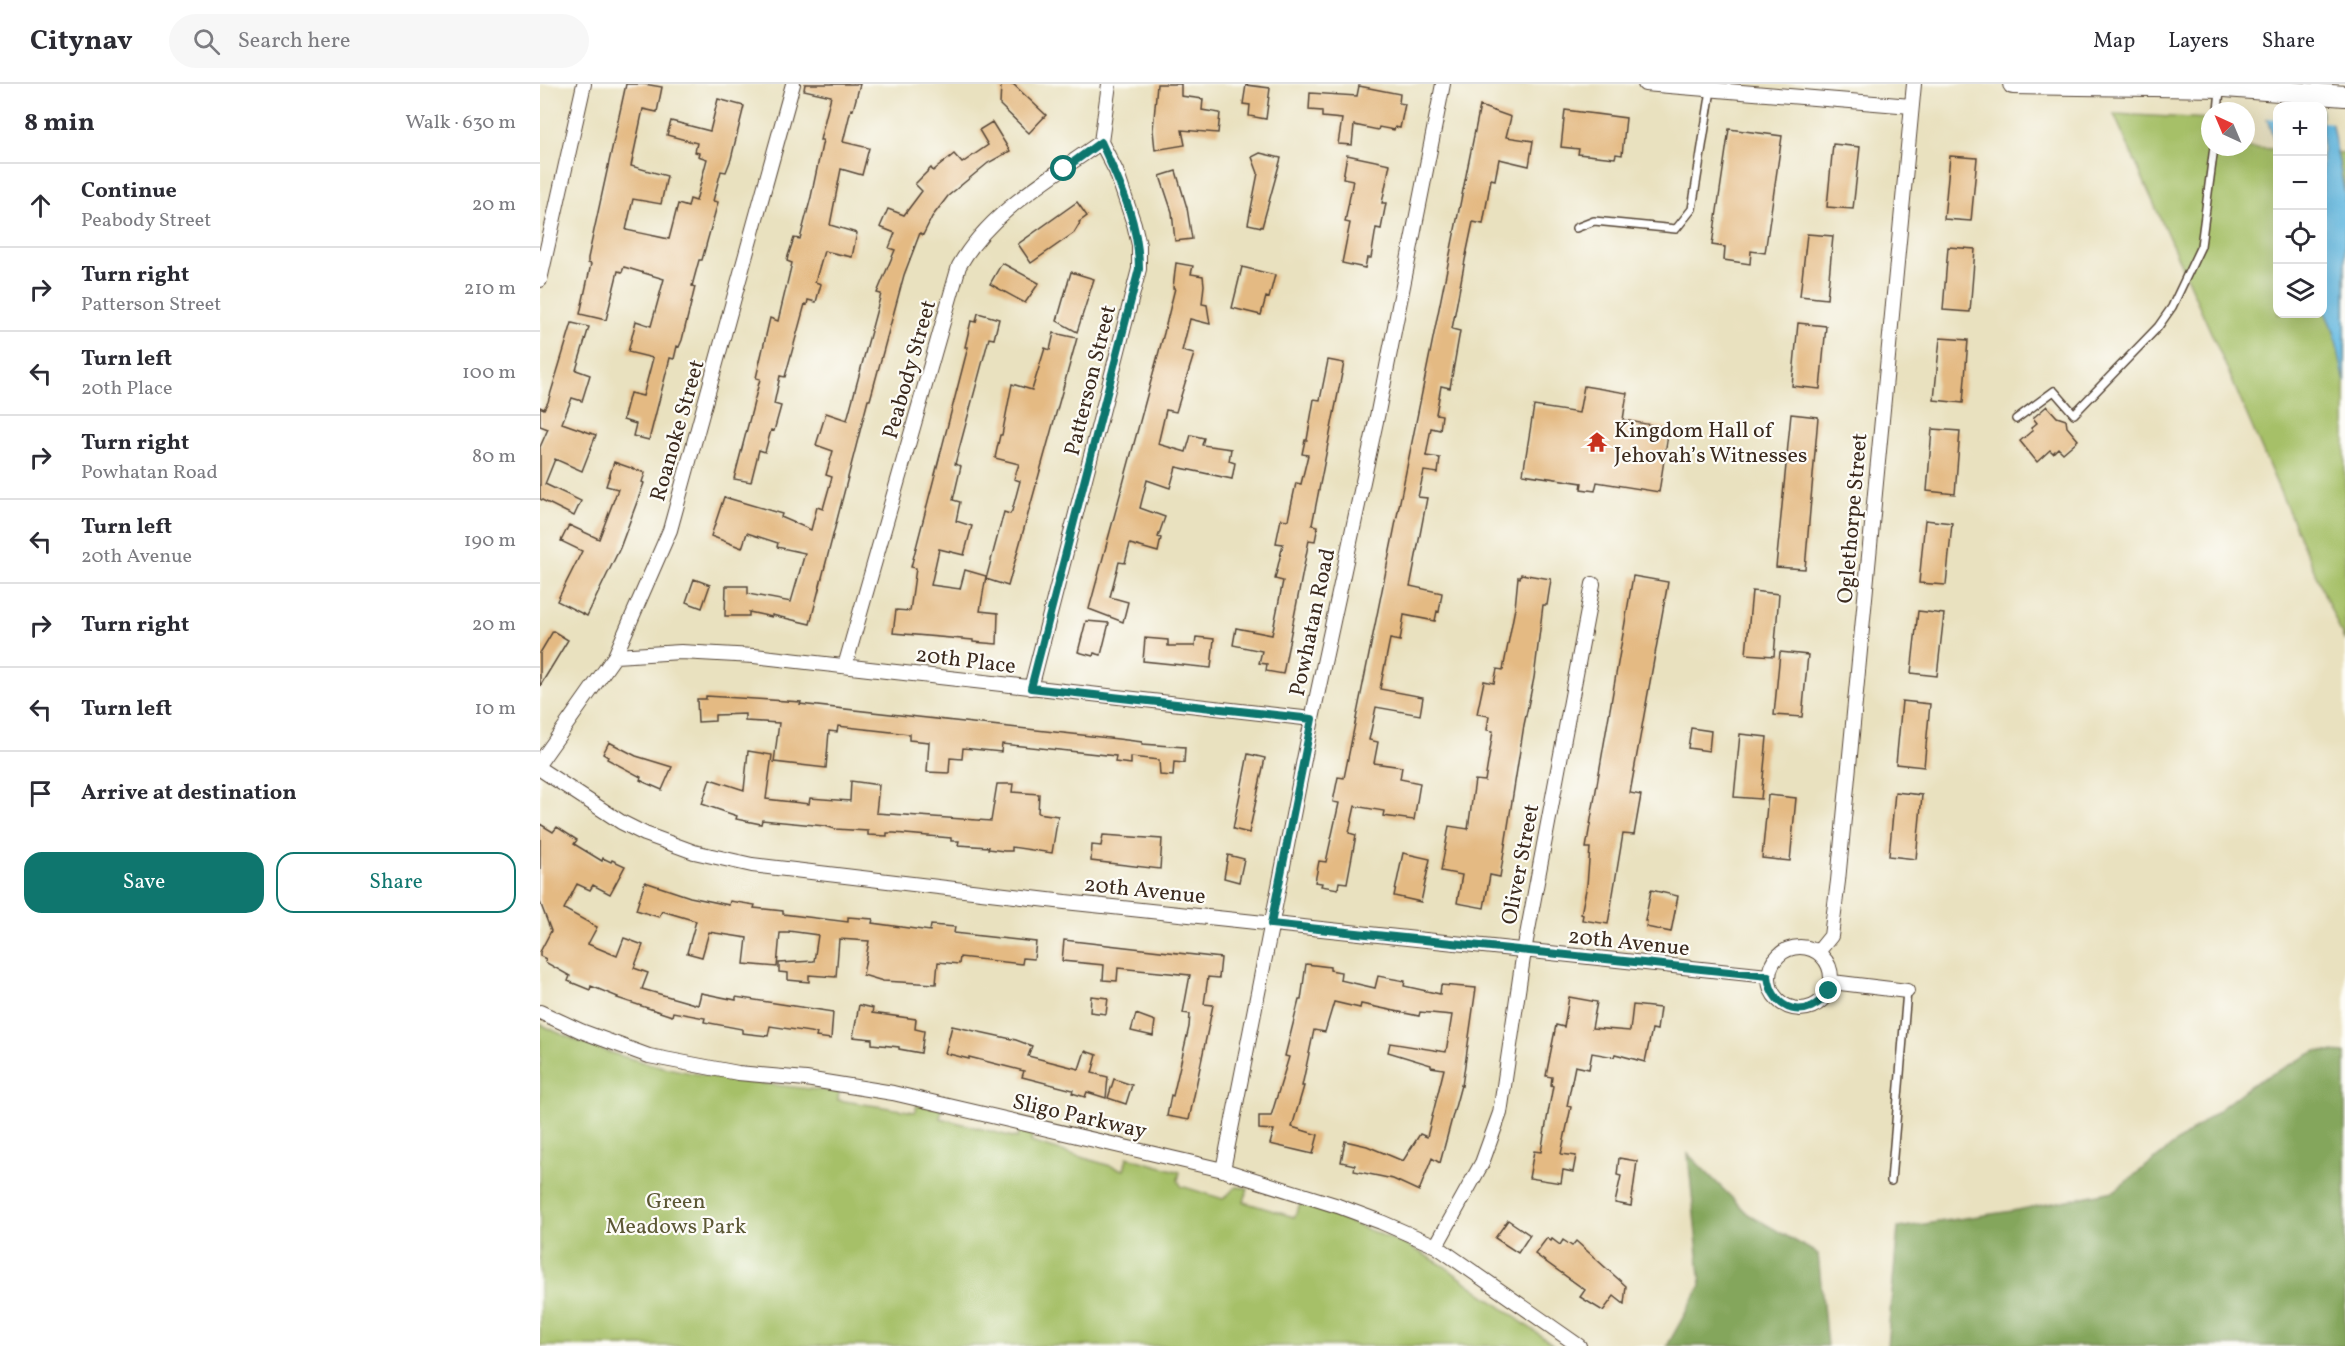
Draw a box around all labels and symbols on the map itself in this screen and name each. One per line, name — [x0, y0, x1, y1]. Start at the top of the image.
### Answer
north arrow — [2201, 102, 2255, 156]
route start — [1050, 155, 1076, 181]
street label: Peabody Street — [876, 296, 945, 443]
street label: Patterson Street — [1058, 302, 1125, 459]
street label: Roanoke Street — [643, 356, 714, 505]
place label: Kingdom Hall of Jehovah’s Witnesses — [1614, 416, 1807, 472]
temple icon: Kingdom Hall of Jehovah’s Witnesses — [1585, 430, 1609, 454]
street label: Oglethorpe Street — [1831, 431, 1876, 605]
street label: Powhatan Road — [1283, 546, 1344, 699]
street label: 20th Place — [914, 640, 1018, 683]
street label: Oliver Street — [1495, 801, 1548, 928]
street label: 20th Avenue — [1082, 870, 1207, 913]
street label: 20th Avenue — [1566, 922, 1691, 965]
route end — [1815, 977, 1841, 1003]
street label: Sligo Parkway — [1009, 1087, 1150, 1148]
park label: Green Meadows Park — [605, 1187, 747, 1243]

